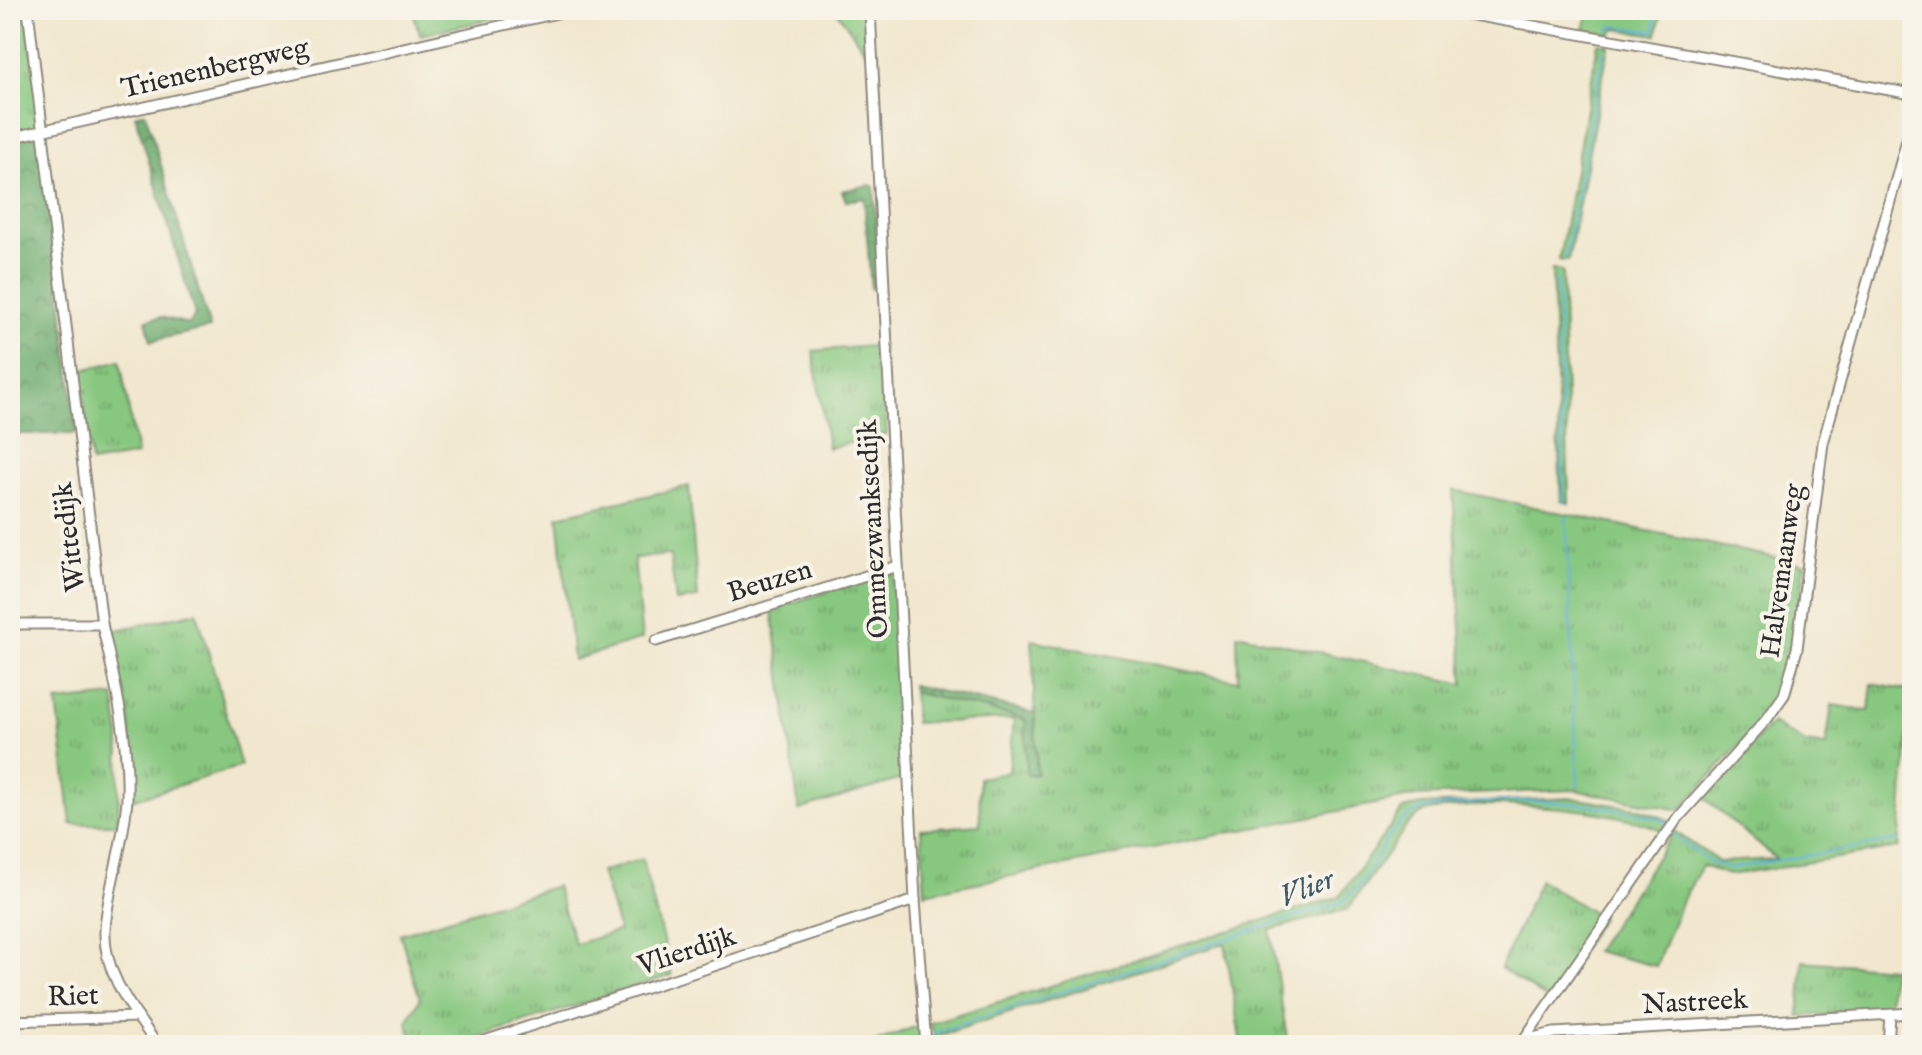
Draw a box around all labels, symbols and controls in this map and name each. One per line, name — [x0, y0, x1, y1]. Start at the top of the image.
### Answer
street label: Trienenbergweg — [118, 30, 313, 108]
street label: Ommezwanksedijk — [851, 418, 897, 639]
street label: Wittedijk — [46, 479, 94, 594]
street label: Halvemaanweg — [1753, 481, 1813, 660]
street label: Beuzen — [723, 553, 817, 611]
water label: Vlier — [1274, 860, 1342, 917]
street label: Vlierdijk — [632, 919, 742, 985]
street label: Riet — [47, 979, 99, 1015]
street label: Nastreek — [1641, 983, 1750, 1023]

